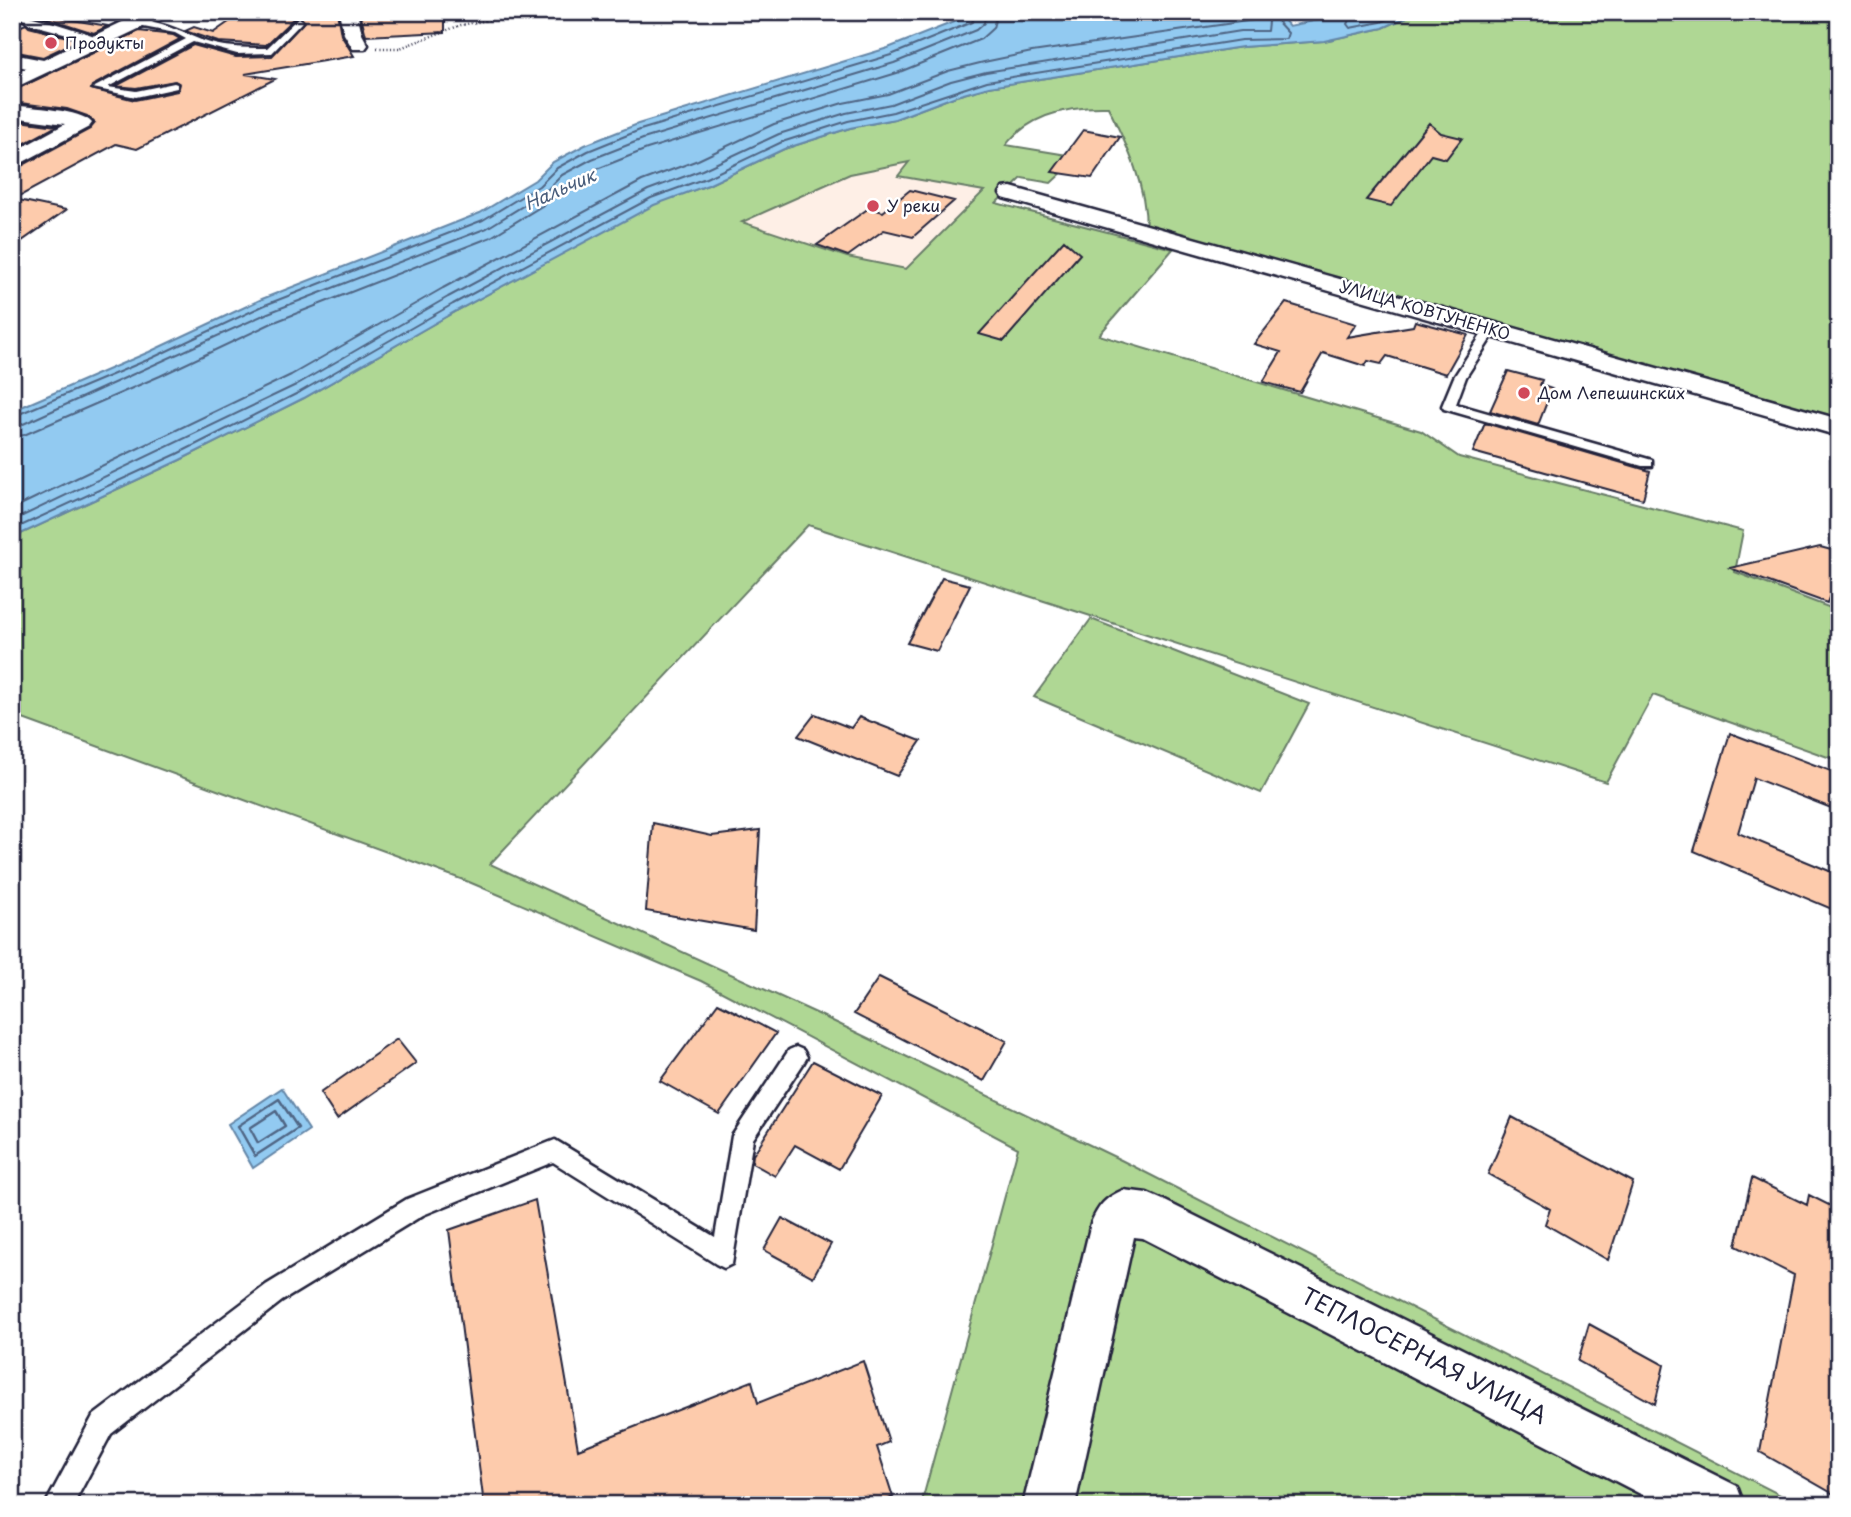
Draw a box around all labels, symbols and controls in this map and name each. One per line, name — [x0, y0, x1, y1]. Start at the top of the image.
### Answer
place label: Продукты — [65, 30, 144, 54]
marker: Продукты — [43, 35, 59, 51]
water label: Нальчик — [519, 160, 601, 216]
place label: У реки — [887, 193, 940, 217]
marker: У реки — [865, 198, 881, 214]
street label: УЛИЦА КОВТУНЕНКО — [1337, 273, 1513, 345]
place label: Дом Лепешинских — [1537, 380, 1685, 404]
marker: Дом Лепешинских — [1516, 385, 1532, 401]
street label: ТЕПЛОСЕРНАЯ УЛИЦА — [1296, 1277, 1554, 1432]

